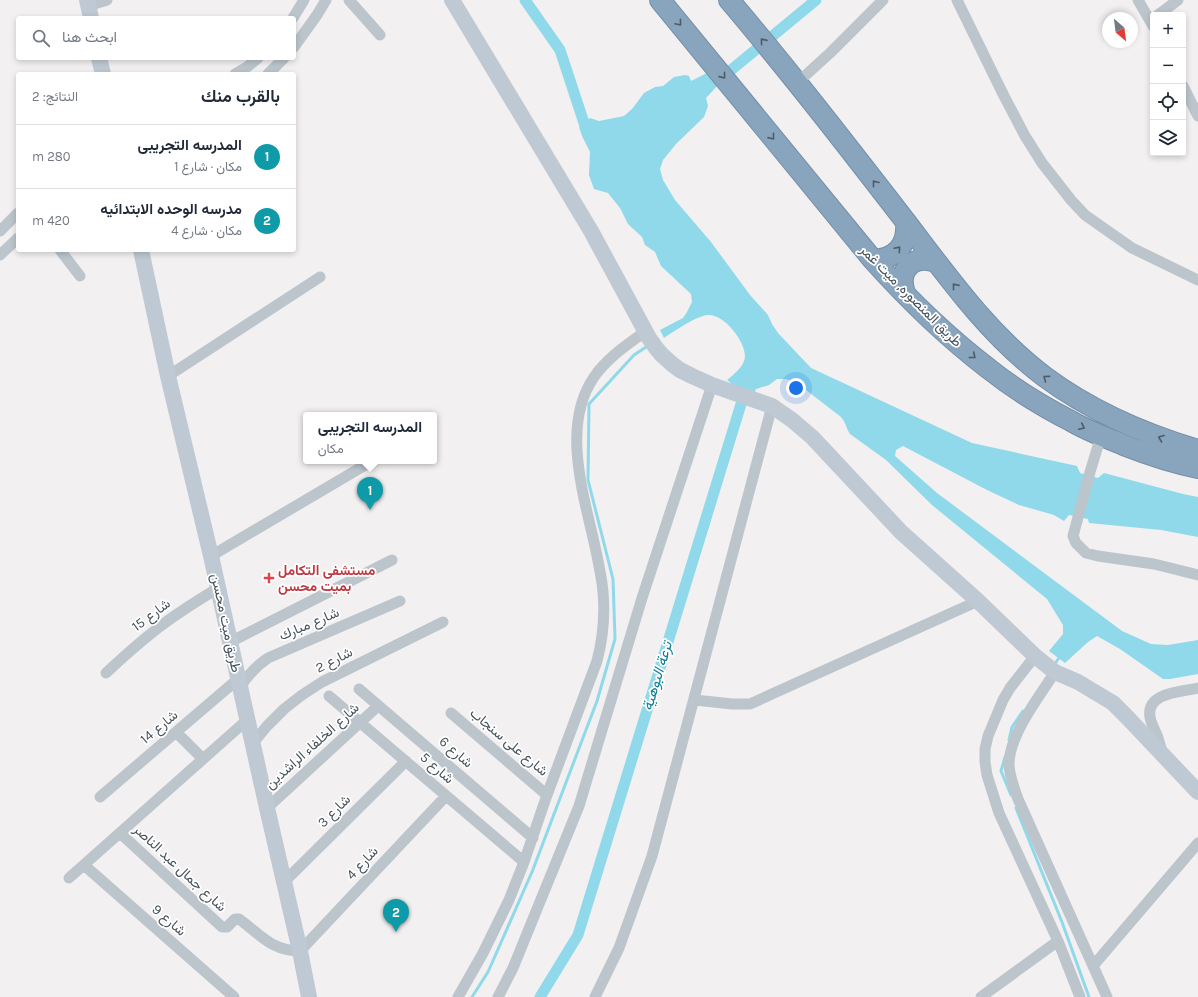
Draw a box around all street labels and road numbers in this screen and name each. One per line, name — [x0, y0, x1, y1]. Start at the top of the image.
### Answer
street label: طريق المنصوره, ميت غمر — [856, 241, 966, 351]
street label: طريق ميت محسن — [207, 572, 245, 674]
street label: شارع 15 — [128, 595, 175, 637]
street label: شارع مبارك — [276, 604, 342, 646]
street label: شارع 2 — [312, 643, 356, 678]
street label: شارع الخلفاء الراشدين — [261, 699, 364, 794]
street label: شارع على سنجاب — [465, 704, 552, 781]
street label: شارع 14 — [137, 706, 183, 749]
street label: شارع 6 — [434, 733, 476, 773]
street label: شارع 5 — [415, 749, 457, 789]
street label: شارع 3 — [314, 791, 355, 832]
street label: شارع جمال عبد الناصر — [128, 820, 230, 917]
street label: شارع 4 — [342, 843, 383, 885]
street label: شارع 9 — [147, 901, 190, 941]

